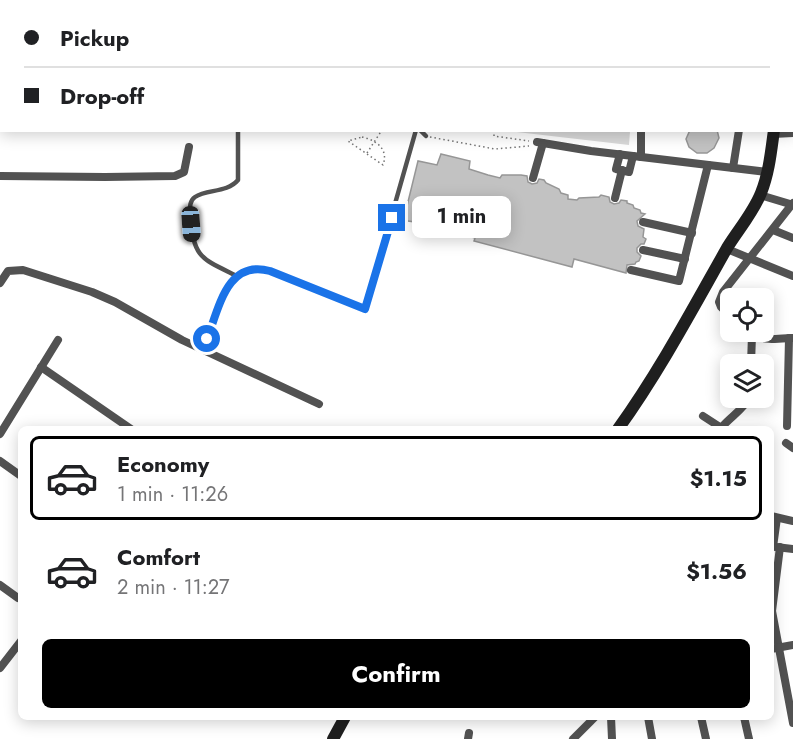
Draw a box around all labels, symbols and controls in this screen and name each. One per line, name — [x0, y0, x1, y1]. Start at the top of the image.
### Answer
text: Pickup — [60, 22, 129, 54]
text: Drop-off — [60, 80, 144, 112]
callout: 1 min — [413, 197, 512, 239]
text: 1 min — [437, 202, 486, 231]
route end — [378, 204, 405, 231]
car — [181, 205, 201, 243]
map controls — [720, 288, 774, 408]
button: locate — [720, 288, 774, 342]
route start — [193, 325, 220, 352]
button: layers — [720, 354, 774, 408]
text: Economy — [117, 448, 209, 480]
icon: car — [45, 451, 99, 505]
text: $1.15 — [690, 462, 747, 494]
text: 1 min · 11:26 — [117, 480, 228, 509]
text: Comfort — [117, 541, 200, 573]
icon: car — [45, 544, 99, 598]
text: $1.56 — [686, 555, 747, 587]
text: 2 min · 11:27 — [117, 573, 230, 602]
button: Confirm — [42, 639, 750, 708]

